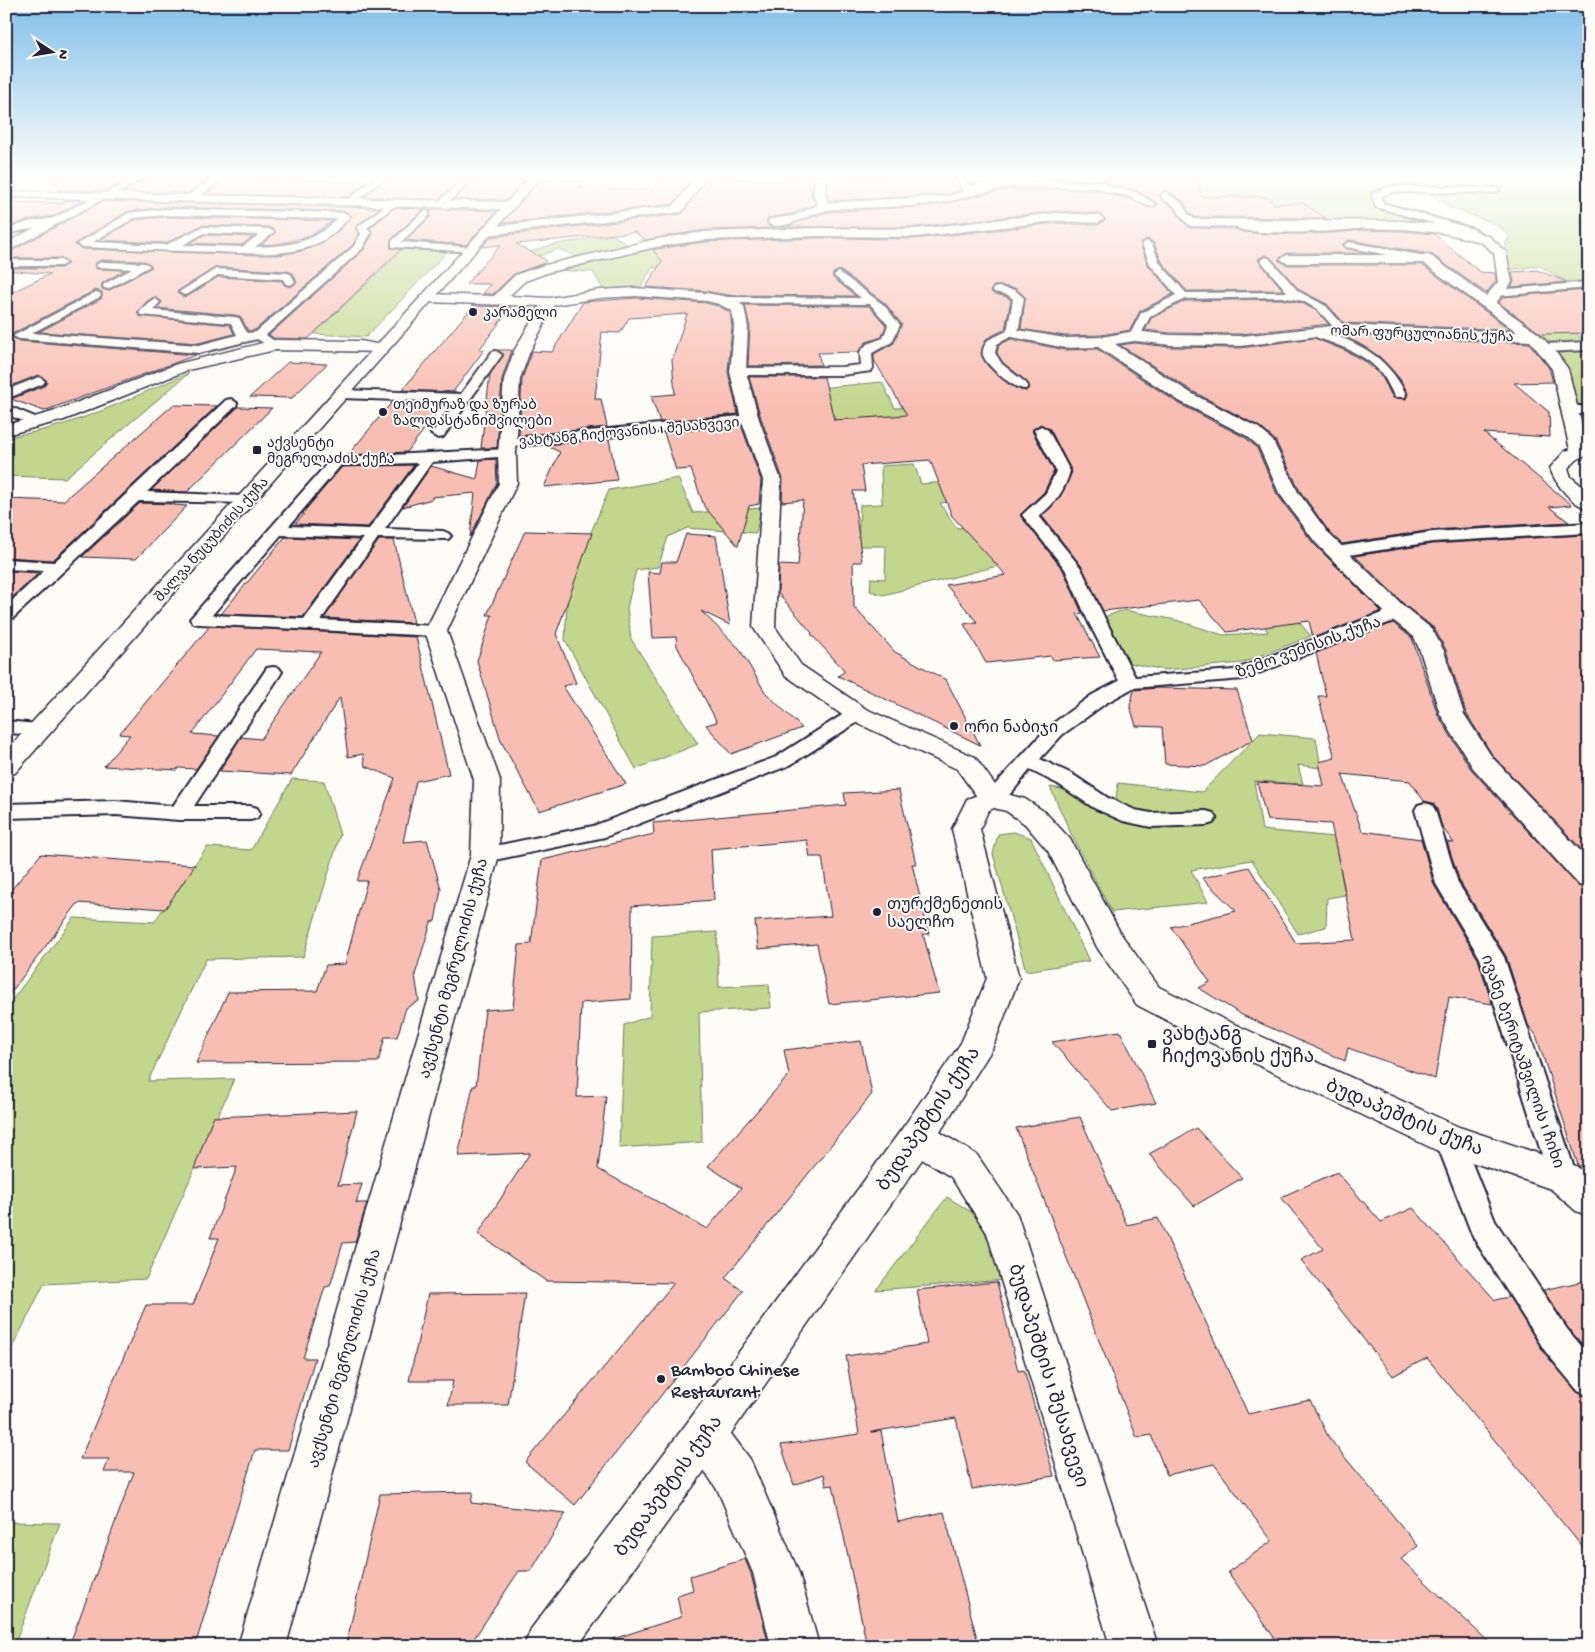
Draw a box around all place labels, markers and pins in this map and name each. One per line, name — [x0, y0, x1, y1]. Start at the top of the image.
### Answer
place label: კარამელი — [483, 305, 557, 323]
marker: კარამელი — [467, 306, 479, 318]
place label: თეიმურაზ და ზურაბ ზალდასტანიშვილები — [393, 397, 552, 431]
marker: თეიმურაზ და ზურაბ ზალდასტანიშვილები — [377, 406, 389, 418]
place label: აქვსენტი მეგრელაძის ქუჩა — [267, 436, 395, 469]
marker: აქვსენტი მეგრელაძის ქუჩა — [251, 444, 263, 456]
place label: ორი ნაბიჯი — [964, 719, 1058, 739]
marker: ორი ნაბიჯი — [948, 720, 960, 732]
place label: თურქმენეთის საელჩო — [887, 896, 1003, 934]
marker: თურქმენეთის საელჩო — [871, 906, 883, 918]
place label: ვახტანგ ჩიქოვანის ქუჩა — [1162, 1025, 1314, 1070]
marker: ვახტანგ ჩიქოვანის ქუჩა — [1146, 1038, 1158, 1050]
place label: Bamboo Chinese Restaurant — [670, 1360, 799, 1405]
marker: Bamboo Chinese Restaurant — [655, 1373, 667, 1385]

